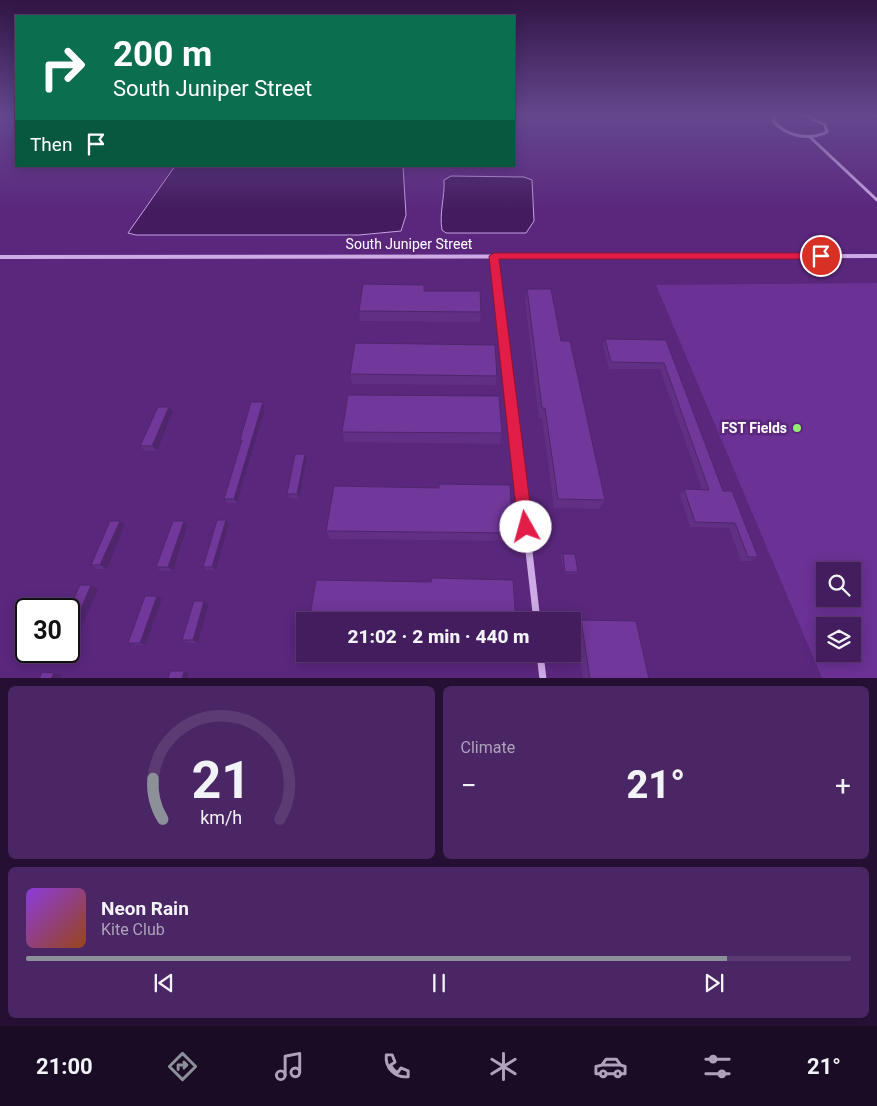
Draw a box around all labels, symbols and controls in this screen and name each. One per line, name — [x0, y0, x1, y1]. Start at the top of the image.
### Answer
text: 200 m — [113, 34, 212, 75]
icon: right — [30, 35, 95, 100]
text: South Juniper Street — [113, 76, 312, 101]
icon: arrive — [82, 130, 110, 158]
text: Then — [30, 133, 72, 156]
pin — [800, 235, 842, 277]
street label: South Juniper Street — [346, 236, 473, 252]
icon: arrive — [807, 242, 835, 270]
place label: FST Fields — [721, 420, 787, 436]
marker: FST Fields — [791, 422, 803, 434]
position arrow — [499, 500, 551, 552]
map controls — [816, 562, 861, 662]
button: search — [816, 562, 861, 607]
speed limit sign: 30 — [15, 598, 80, 663]
button: layers — [816, 617, 861, 662]
text: 21:02 · 2 min · 440 m — [347, 625, 530, 648]
text: Climate — [461, 738, 515, 757]
text: 21 — [191, 750, 251, 811]
text: 21° — [626, 763, 685, 807]
text: − — [461, 769, 477, 802]
text: + — [835, 769, 851, 802]
text: km/h — [200, 807, 242, 828]
text: Neon Rain — [101, 897, 189, 920]
text: Kite Club — [101, 920, 165, 939]
icon: previous — [150, 969, 178, 997]
icon: pause — [425, 969, 453, 997]
icon: next — [700, 969, 728, 997]
icon: directions — [165, 1049, 200, 1084]
icon: music — [272, 1049, 307, 1084]
icon: phone — [379, 1049, 414, 1084]
icon: climate — [486, 1049, 521, 1084]
icon: car — [593, 1049, 628, 1084]
icon: filters — [700, 1049, 735, 1084]
text: 21:00 — [36, 1054, 93, 1079]
text: 21° — [807, 1054, 841, 1079]

